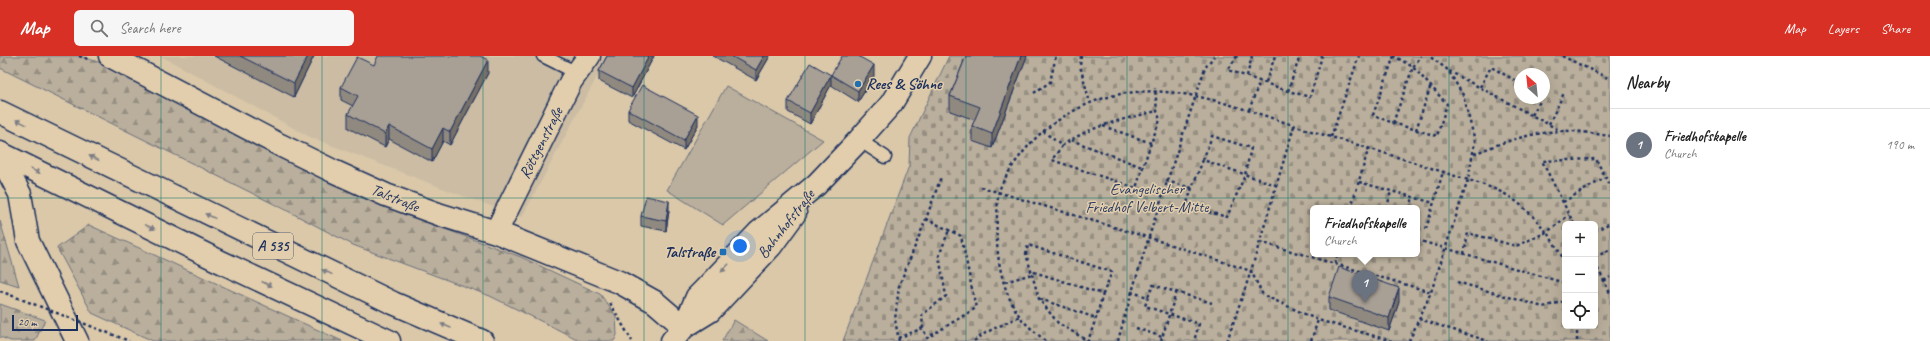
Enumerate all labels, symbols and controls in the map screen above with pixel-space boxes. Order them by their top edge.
search box [74,10,354,46]
text: Map [20,16,50,40]
icon: search [88,17,110,39]
text: Search here [120,19,181,38]
text: Map [1784,20,1806,37]
text: Layers [1828,20,1859,37]
text: Share [1881,20,1910,37]
north arrow [1514,68,1550,104]
text: Nearby [1626,72,1669,93]
place label: Rees & Söhne [866,74,943,94]
marker: Rees & Söhne [853,79,863,89]
street label: Röttgenstraße [515,102,568,182]
one-way arrow [15,119,26,125]
text: Friedhofskapelle [1664,127,1746,146]
text: 1 [1636,137,1642,153]
text: 190 m [1886,137,1914,153]
text: Church [1664,146,1697,162]
one-way arrow [88,155,99,161]
one-way arrow [29,167,41,174]
street label: Talstraße [368,179,424,217]
park label: Evangelischer Friedhof Velbert-Mitte [1085,179,1210,217]
street label: Bahnhofstraße [753,184,820,263]
popup [1310,205,1420,257]
one-way arrow [204,212,216,219]
text: Friedhofskapelle [1324,214,1406,233]
map controls [1562,221,1598,329]
button: + [1562,221,1598,257]
one-way arrow [144,224,155,230]
road number: A 535 [253,233,293,259]
text: Church [1324,233,1357,249]
your location [730,236,750,256]
place label: Talstraße [664,242,717,262]
marker: Talstraße [718,247,728,257]
button: − [1562,257,1598,293]
one-way arrow [720,263,730,273]
one-way arrow [322,269,333,275]
pin: 1 [1352,270,1378,303]
one-way arrow [261,281,272,287]
button: locate [1562,293,1598,329]
scale bar [12,313,78,332]
text: 20 m [18,315,37,329]
one-way arrow [439,322,451,328]

